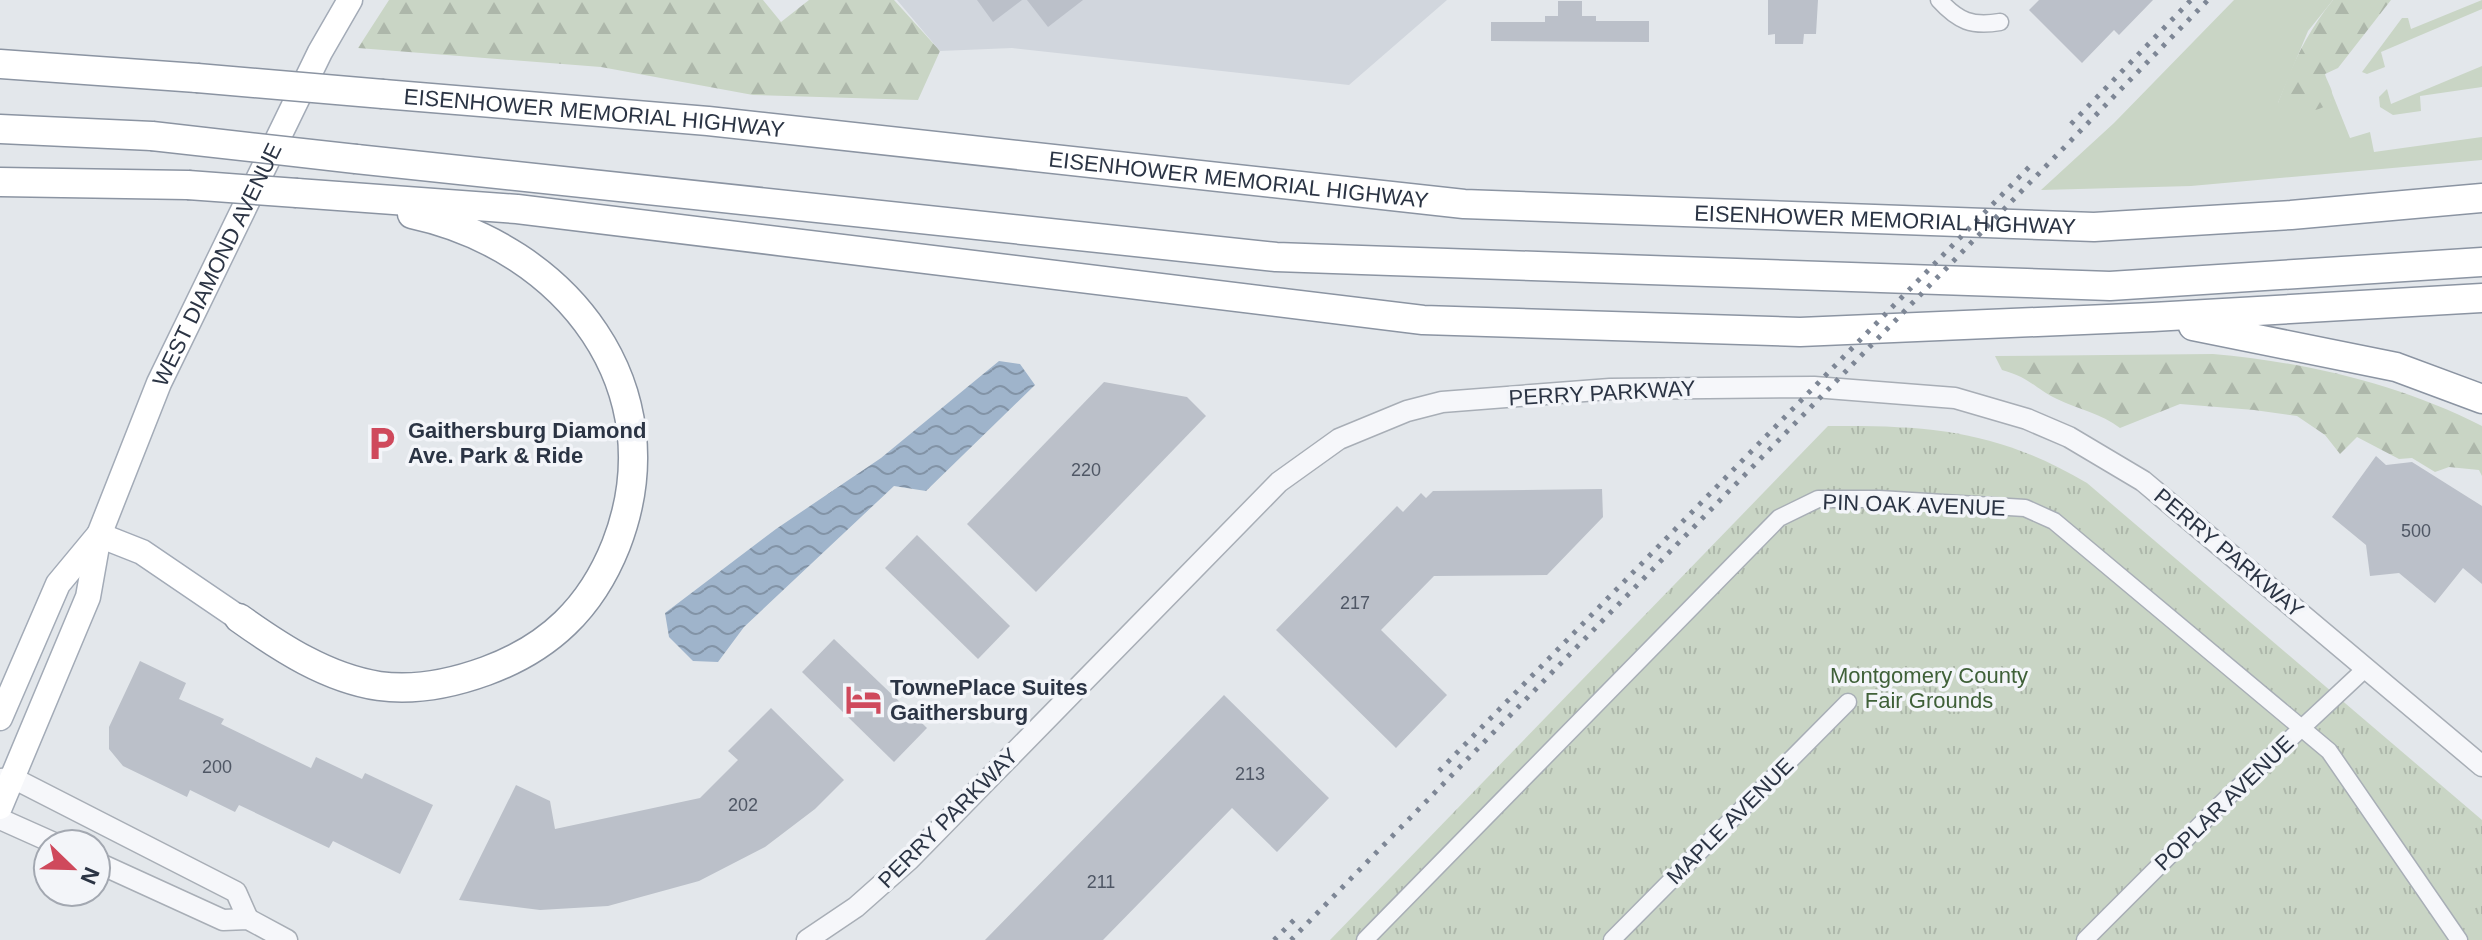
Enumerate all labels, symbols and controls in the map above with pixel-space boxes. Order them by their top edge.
street label: EISENHOWER MEMORIAL HIGHWAY [403,83,786,142]
street label: WEST DIAMOND AVENUE [147,139,286,390]
street label: EISENHOWER MEMORIAL HIGHWAY [1047,146,1430,213]
street label: EISENHOWER MEMORIAL HIGHWAY [1694,200,2077,239]
street label: PERRY PARKWAY [1508,376,1696,410]
place label: Gaithersburg Diamond Ave. Park & Ride [408,418,646,468]
parking icon: Gaithersburg Diamond Ave. Park & Ride [363,424,401,462]
house number: 220 [1071,460,1101,480]
street label: PERRY PARKWAY [2149,483,2309,623]
street label: PIN OAK AVENUE [1822,489,2006,521]
house number: 500 [2401,521,2431,541]
house number: 217 [1340,593,1370,613]
park label: Montgomery County Fair Grounds [1830,663,2028,713]
place label: TownePlace Suites Gaithersburg [890,675,1088,725]
hotel icon: TownePlace Suites Gaithersburg [845,681,883,719]
street label: POPLAR AVENUE [2149,730,2299,876]
street label: PERRY PARKWAY [873,743,1023,893]
street label: MAPLE AVENUE [1662,753,1798,889]
house number: 200 [202,757,232,777]
house number: 213 [1235,764,1265,784]
house number: 202 [728,795,758,815]
north arrow [32,828,112,908]
text: N [75,863,105,888]
house number: 211 [1087,872,1115,892]

